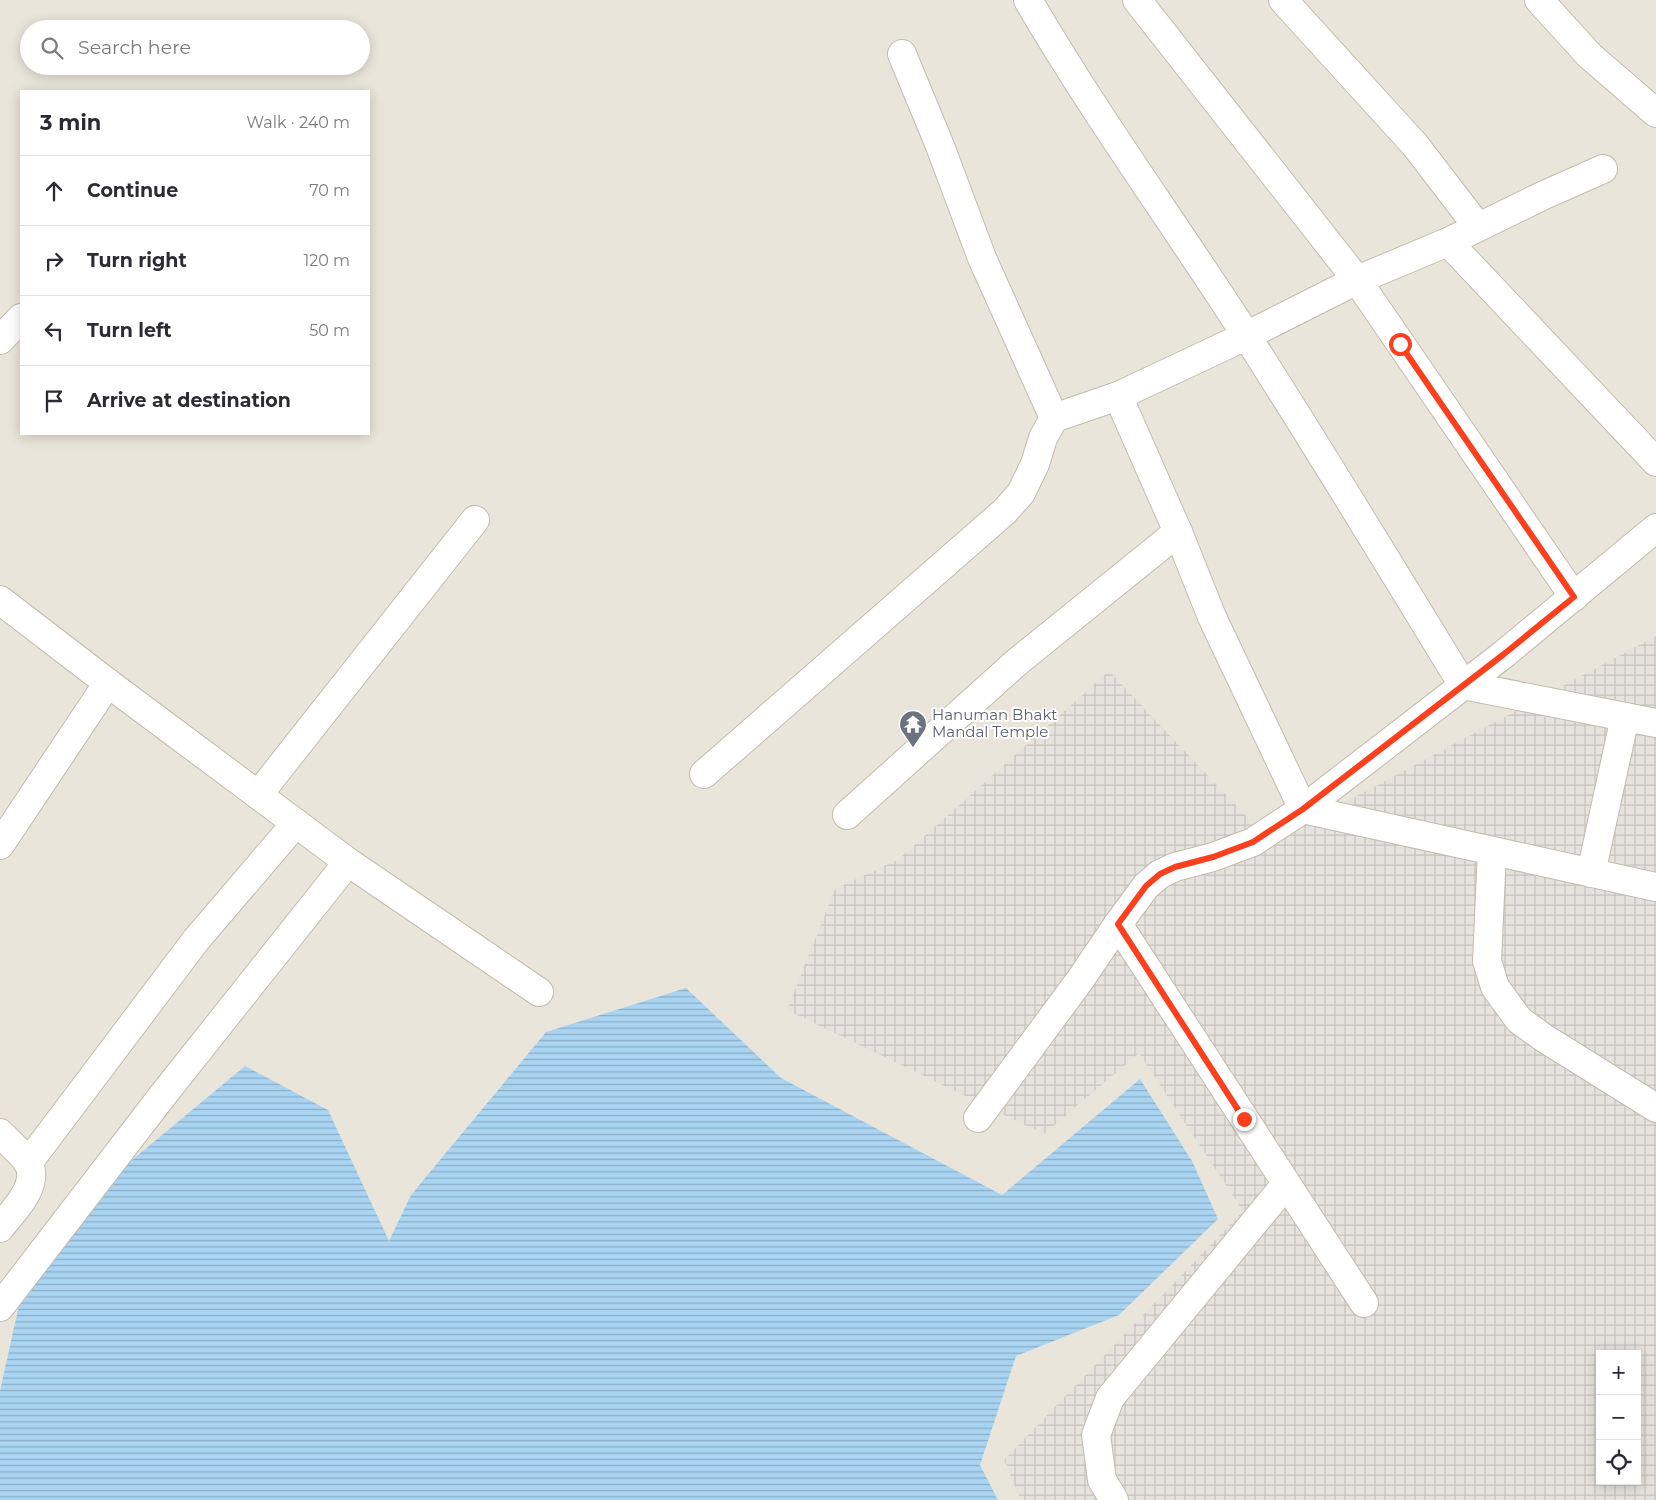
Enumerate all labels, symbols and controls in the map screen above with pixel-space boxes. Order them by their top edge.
search box [20,20,370,75]
icon: search [38,34,66,62]
text: Search here [78,36,191,59]
text: 3 min [40,110,101,135]
text: Walk · 240 m [246,113,350,132]
icon: ahead [40,177,68,205]
text: Continue [87,179,178,202]
text: 70 m [309,181,350,200]
icon: right [40,247,68,275]
text: Turn right [87,249,187,272]
text: 120 m [303,251,350,270]
icon: left [40,317,68,345]
text: Turn left [87,319,172,342]
text: 50 m [309,321,350,340]
route start [1389,333,1412,356]
icon: arrive [40,387,68,415]
text: Arrive at destination [87,389,291,412]
place label: Hanuman Bhakt Mandal Temple [932,705,1057,741]
temple icon: Hanuman Bhakt Mandal Temple [898,709,928,748]
route end [1233,1108,1256,1131]
map controls [1596,1350,1641,1485]
button: + [1596,1350,1641,1395]
button: − [1596,1395,1641,1440]
button: locate [1596,1440,1641,1485]

